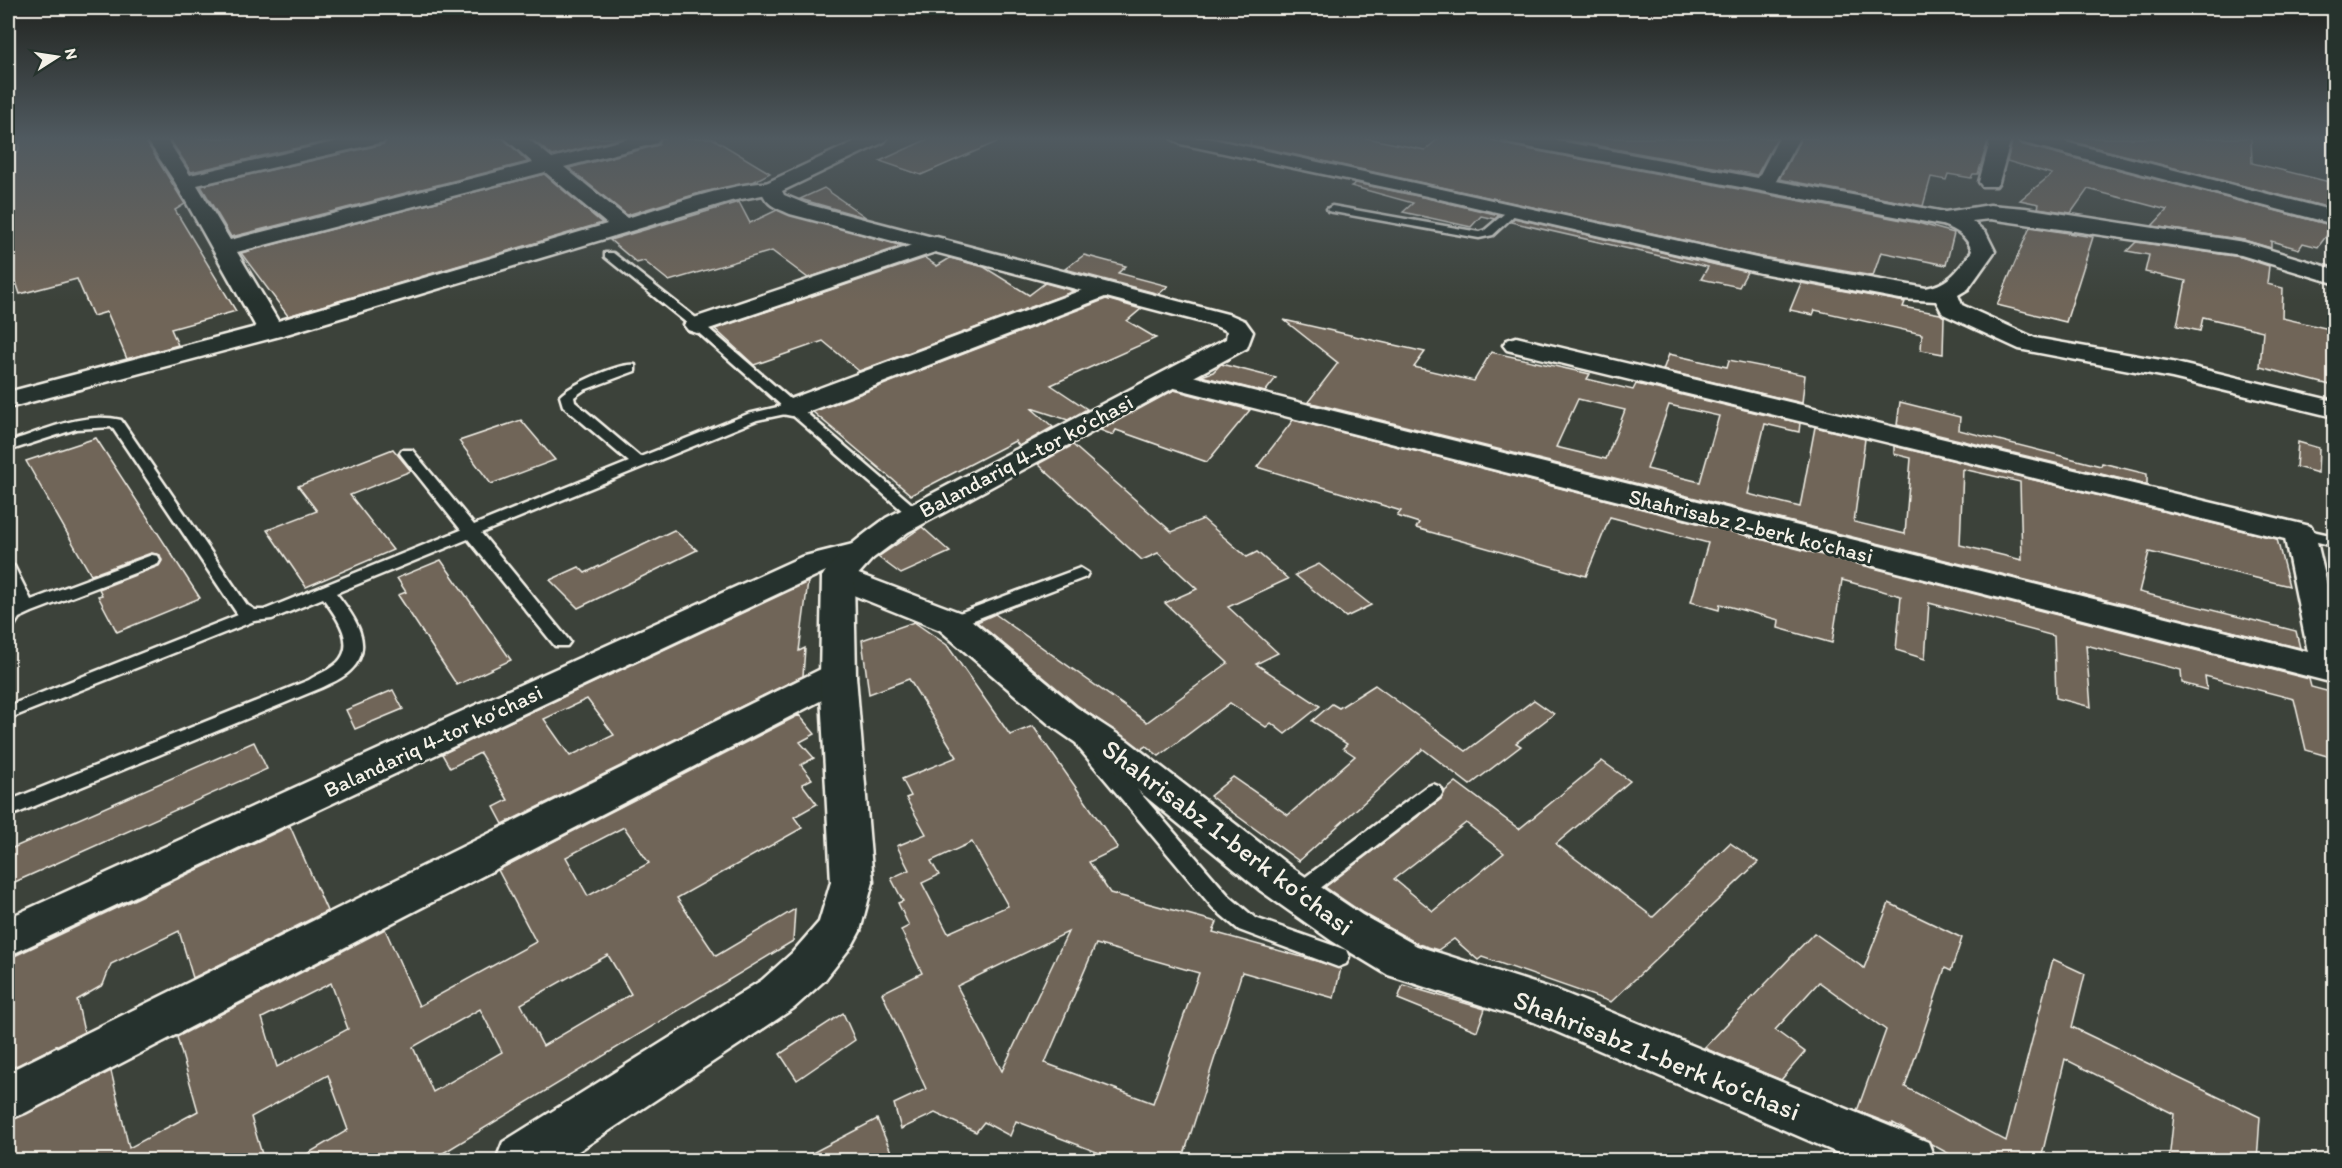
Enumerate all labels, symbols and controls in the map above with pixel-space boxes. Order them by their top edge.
north arrow [27,27,87,87]
text: N [61,47,82,61]
street label: Balandariq 4-tor koʻchasi [915,388,1137,524]
street label: Shahrisabz 2-berk koʻchasi [1626,483,1876,569]
street label: Balandariq 4-tor koʻchasi [319,678,547,804]
street label: Shahrisabz 1-berk koʻchasi [1096,732,1360,942]
street label: Shahrisabz 1-berk koʻchasi [1509,982,1805,1128]

